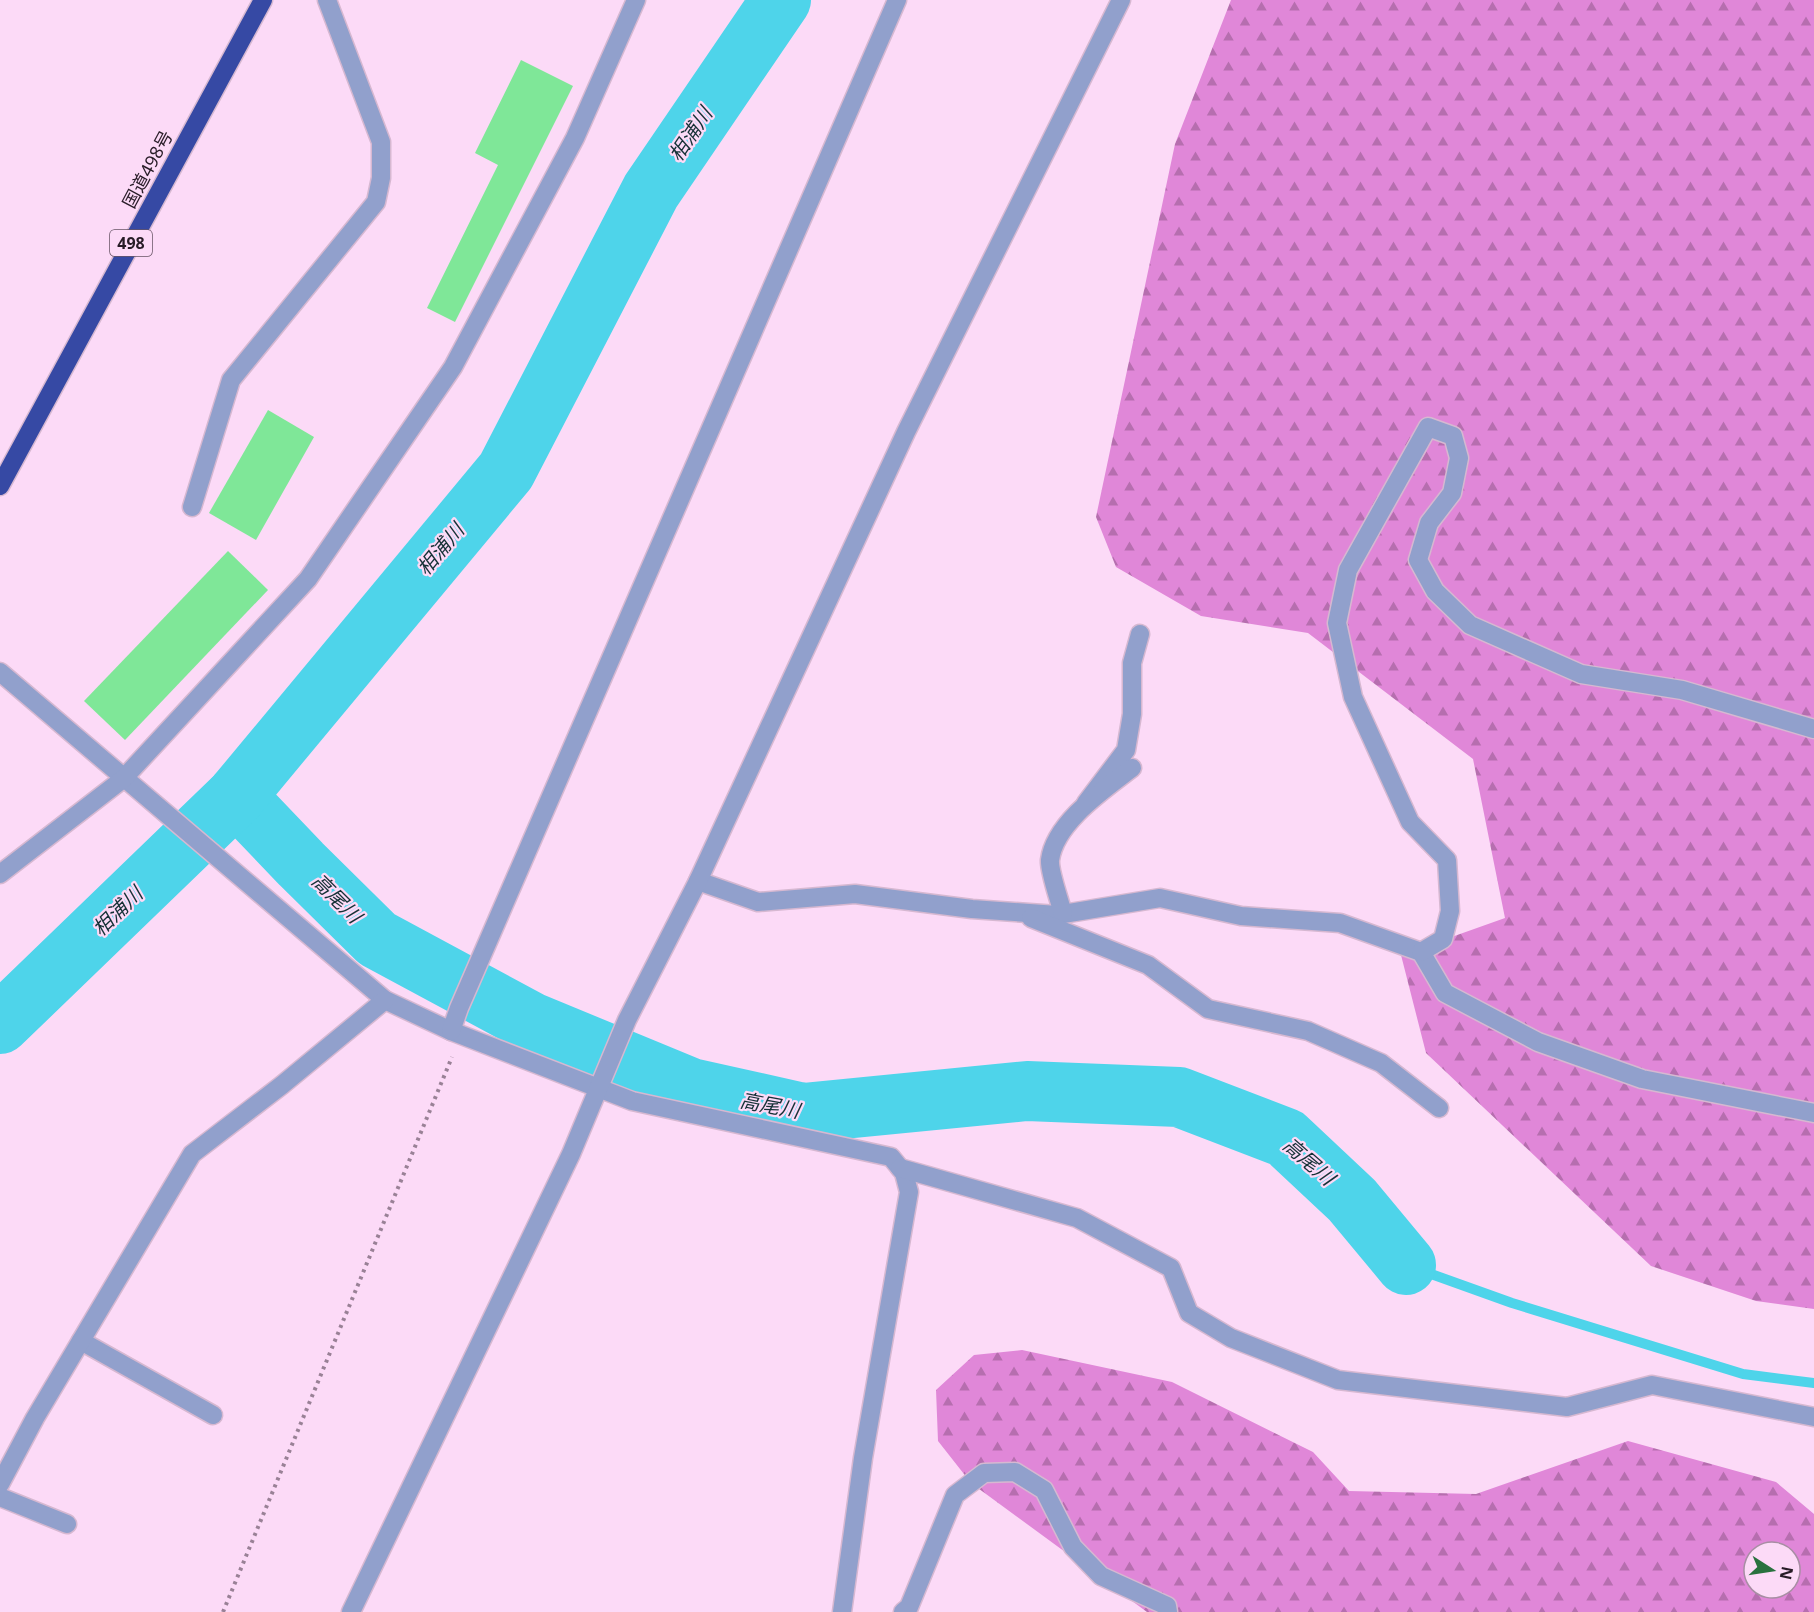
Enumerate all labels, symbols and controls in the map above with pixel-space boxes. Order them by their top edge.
water label: 相浦川 [662,100,719,166]
street label: 国道498号 [116,126,178,212]
road number: 498 [110,230,152,256]
water label: 相浦川 [410,516,471,581]
water label: 高尾川 [306,867,369,930]
water label: 相浦川 [86,879,149,942]
water label: 高尾川 [738,1086,804,1124]
water label: 高尾川 [1278,1131,1342,1192]
north arrow [1742,1540,1802,1600]
text: N [1775,1564,1799,1582]

